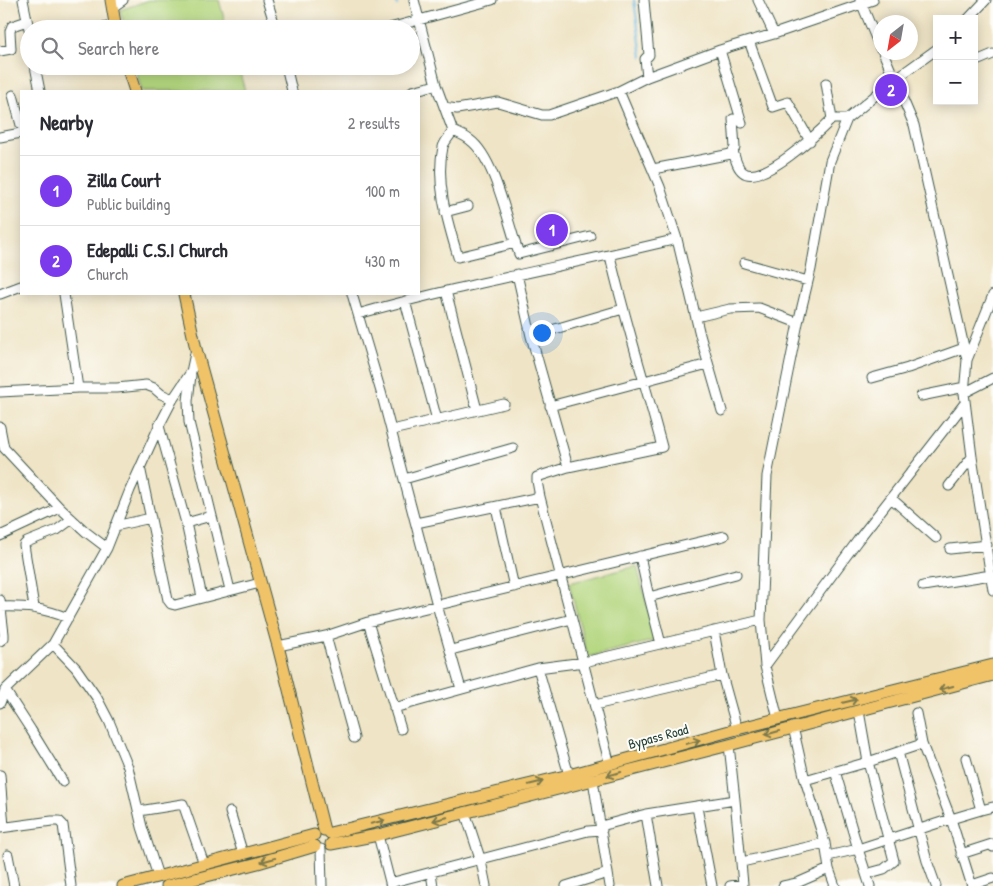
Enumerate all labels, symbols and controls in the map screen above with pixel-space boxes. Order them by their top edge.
north arrow [873,15,918,60]
map controls [933,15,978,105]
button: + [933,15,978,60]
search box [20,20,420,75]
icon: search [38,34,66,62]
text: Search here [78,35,159,61]
button: − [933,60,978,105]
pin: 2 [875,71,907,109]
text: Nearby [40,108,93,137]
text: 2 results [348,112,400,134]
text: Zilla Court [87,167,160,193]
text: 1 [53,180,59,202]
text: 100 m [365,180,400,202]
text: Public building [87,193,170,215]
pin: 1 [536,211,568,249]
text: Edepalli C.S.I Church [87,237,228,263]
text: 2 [52,250,60,272]
text: 430 m [365,250,400,272]
text: Church [87,263,128,285]
your location [529,320,555,346]
one-way arrow [938,684,954,693]
one-way arrow [841,696,857,705]
street label: Bypass Road [626,719,691,754]
one-way arrow [764,729,780,739]
one-way arrow [684,736,700,746]
one-way arrow [607,769,623,779]
one-way arrow [527,778,543,788]
one-way arrow [432,814,448,824]
one-way arrow [369,817,385,826]
one-way arrow [261,856,277,865]

